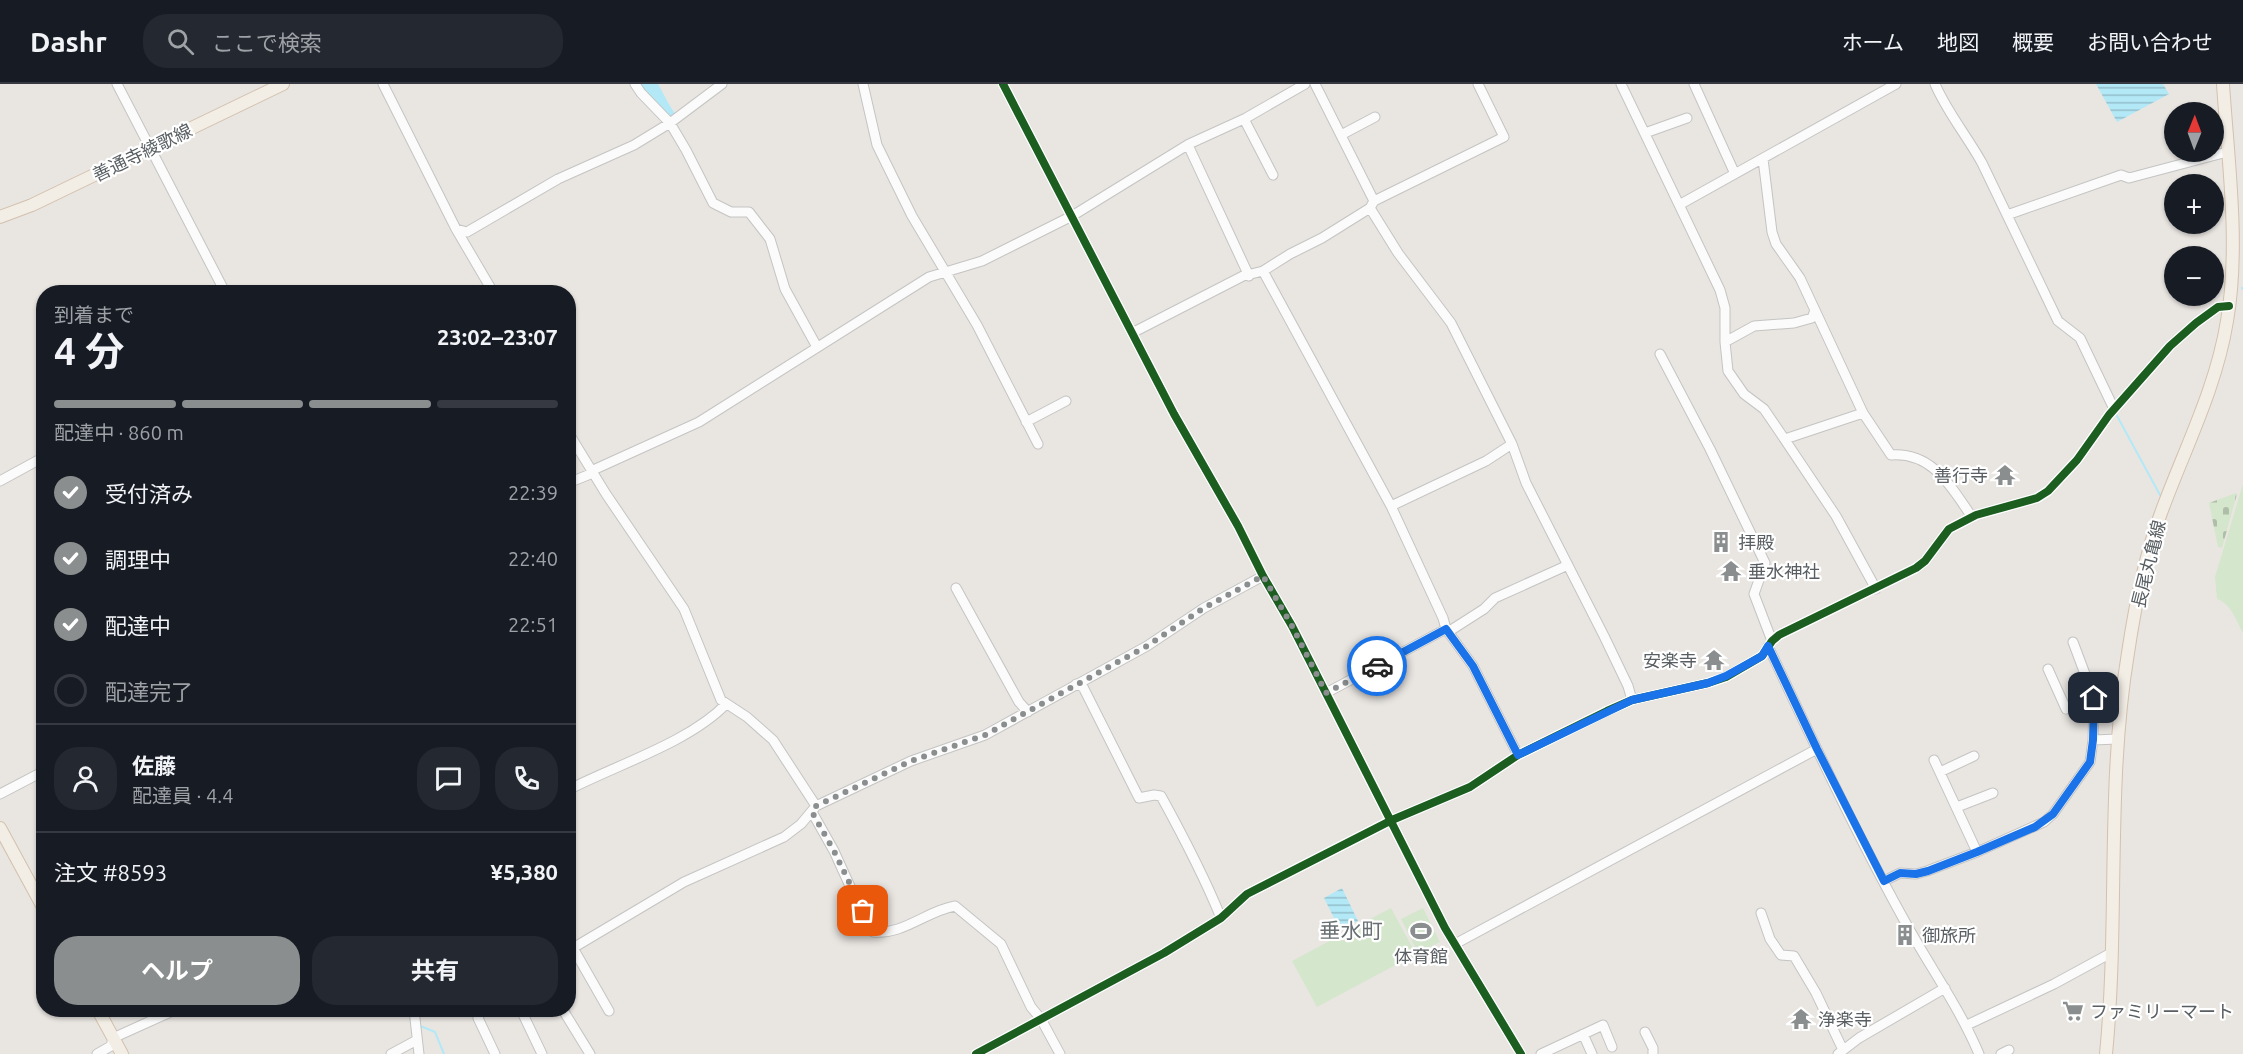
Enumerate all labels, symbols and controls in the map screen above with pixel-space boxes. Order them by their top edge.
search box [143,14,563,68]
icon: search [164,25,197,58]
text: Dashr [30,26,107,57]
text: ここで検索 [212,30,322,55]
text: ホーム [1842,30,1904,54]
text: 地図 [1937,30,1979,54]
text: 概要 [2012,30,2054,54]
text: お問い合わせ [2087,30,2213,54]
north arrow [2164,102,2224,162]
map controls [2164,102,2224,306]
street label: 善通寺綾歌線 [89,119,195,185]
button: + [2164,174,2224,234]
button: − [2164,246,2224,306]
text: 到着まで [54,303,134,326]
text: 23:02–23:07 [437,324,558,349]
text: 4 分 [54,329,124,372]
text: 配達中 · 860 m [54,421,184,444]
temple icon: 善行寺 [1993,463,2017,487]
place label: 善行寺 [1934,465,1988,485]
icon: check [54,476,87,509]
text: 受付済み [105,481,193,506]
text: 22:39 [508,481,558,504]
street label: 長尾丸亀線 [2127,518,2169,610]
building icon: 拝殿 [1709,530,1733,554]
place label: 拝殿 [1738,532,1774,552]
icon: check [54,542,87,575]
text: 調理中 [105,547,171,572]
text: 22:40 [508,547,558,570]
temple icon: 垂水神社 [1719,559,1743,583]
place label: 垂水神社 [1748,561,1820,581]
icon: check [54,608,87,641]
text: 配達中 [105,613,171,638]
text: 22:51 [508,613,558,636]
courier [1347,636,1407,696]
temple icon: 安楽寺 [1702,648,1726,672]
icon: car [1361,650,1394,683]
place label: 安楽寺 [1643,650,1697,670]
pin [2068,672,2119,723]
text: 配達完了 [105,679,193,704]
icon: home [2077,681,2110,714]
button: person [54,747,117,810]
button: chat [417,747,480,810]
button: phone [495,747,558,810]
text: 佐藤 [132,753,176,778]
text: 配達員 · 4.4 [132,784,234,807]
text: ¥5,380 [491,859,558,884]
text: 注文 #8593 [54,860,167,885]
pin [837,885,888,936]
icon: bag [846,894,879,927]
district label: 垂水町 [1320,918,1383,942]
sports icon: 体育館 [1409,919,1433,943]
building icon: 御旅所 [1893,923,1917,947]
place label: 御旅所 [1922,925,1976,945]
button: ヘルプ [54,936,300,1005]
button: 共有 [312,936,558,1005]
place label: 体育館 [1394,946,1448,966]
supermarket icon: ファミリーマート [2061,999,2085,1023]
place label: ファミリーマート [2090,1001,2234,1021]
temple icon: 浄楽寺 [1789,1007,1813,1031]
place label: 浄楽寺 [1818,1009,1872,1029]

